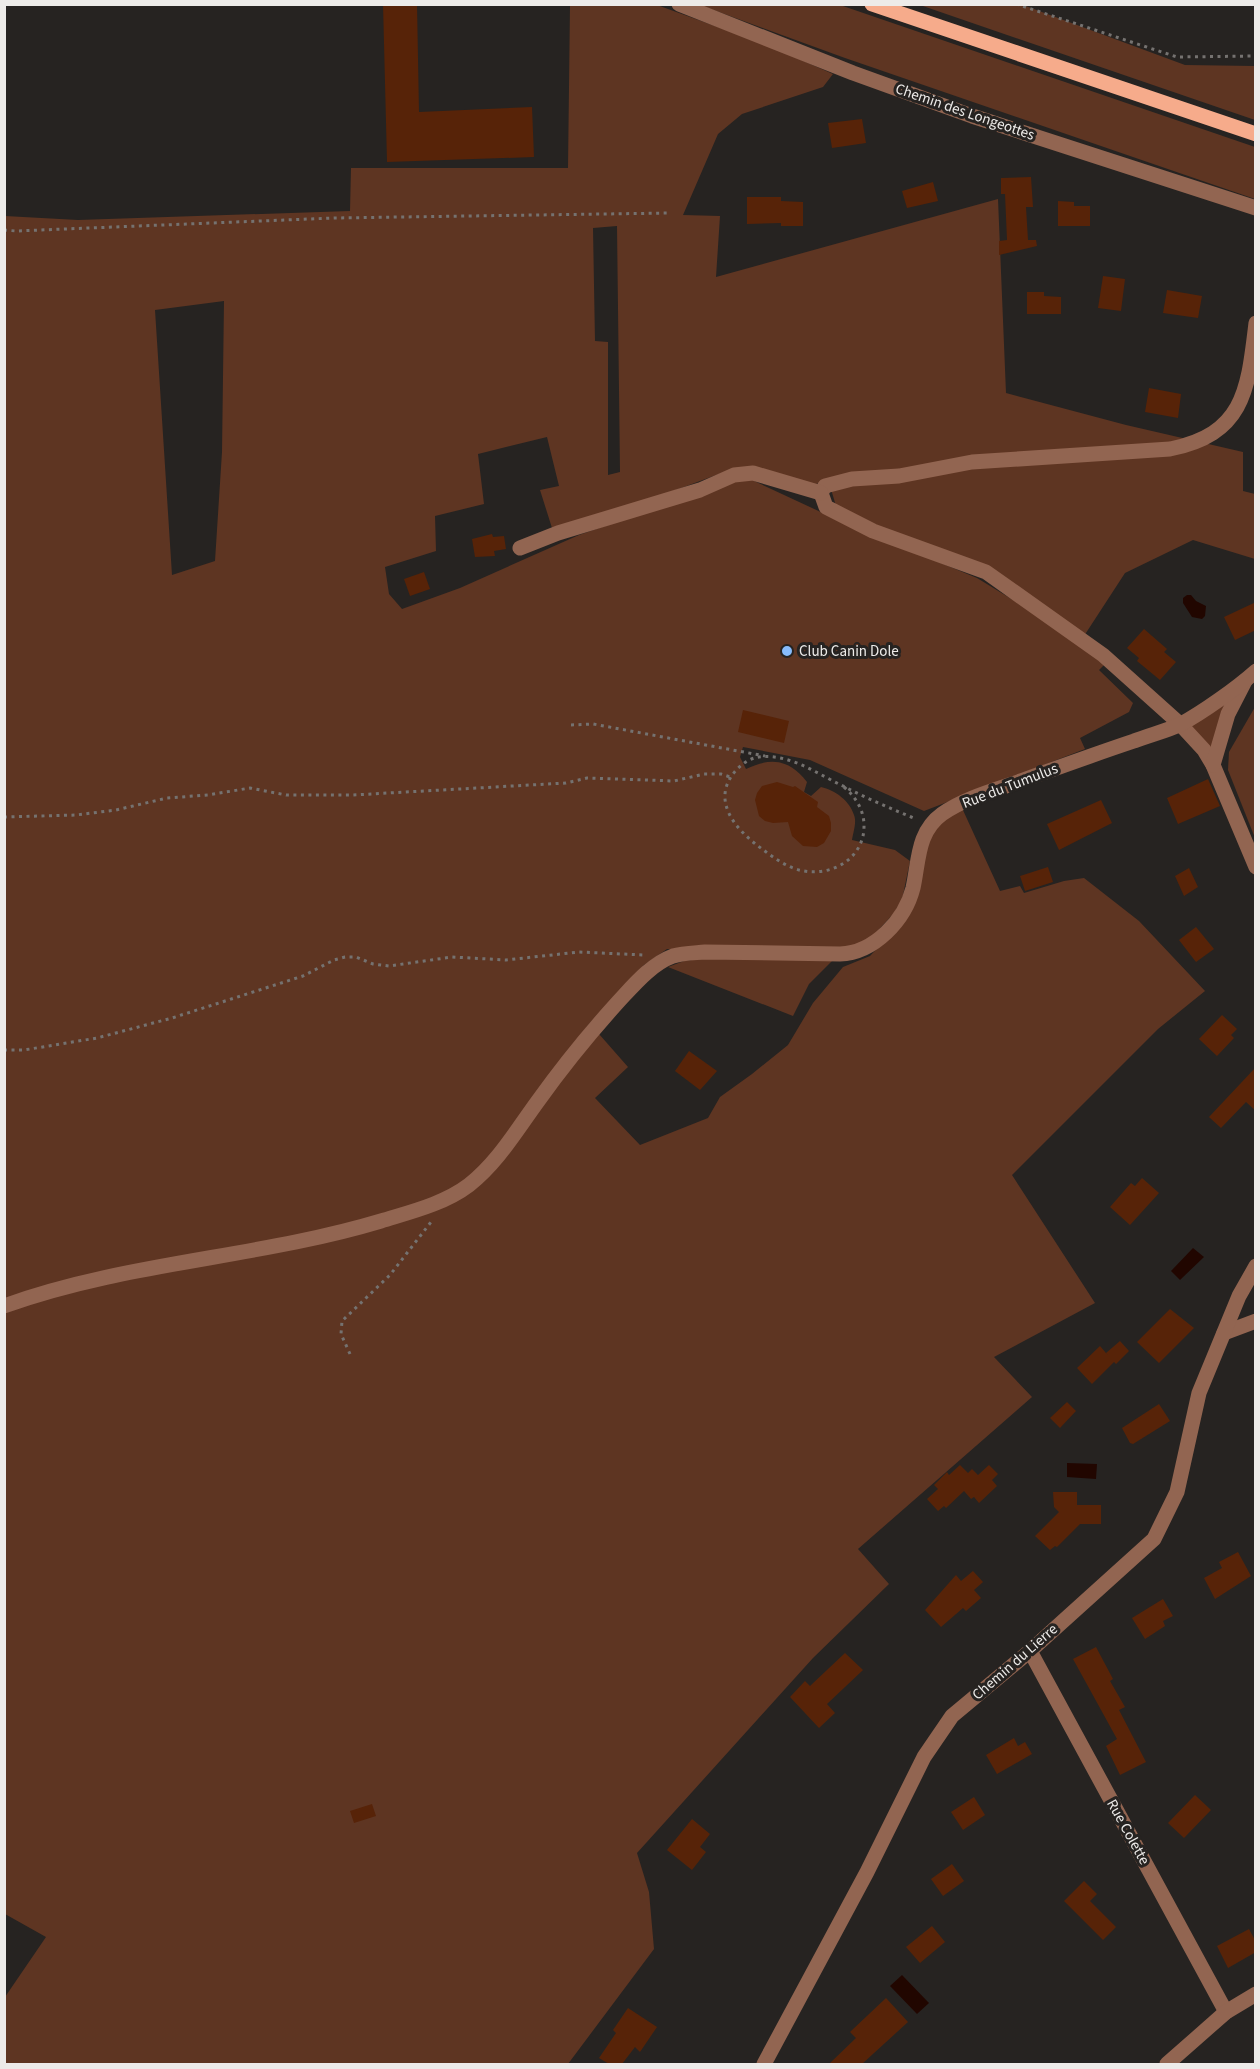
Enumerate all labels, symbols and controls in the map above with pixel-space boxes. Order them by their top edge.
street label: Chemin des Longeottes [893,78,1037,146]
place label: Club Canin Dole [799,641,899,662]
marker: Club Canin Dole [780,644,794,658]
street label: Rue du Tumulus [959,758,1061,814]
street label: Chemin du Lierre [968,1619,1062,1705]
street label: Rue Colette [1101,1795,1155,1869]

